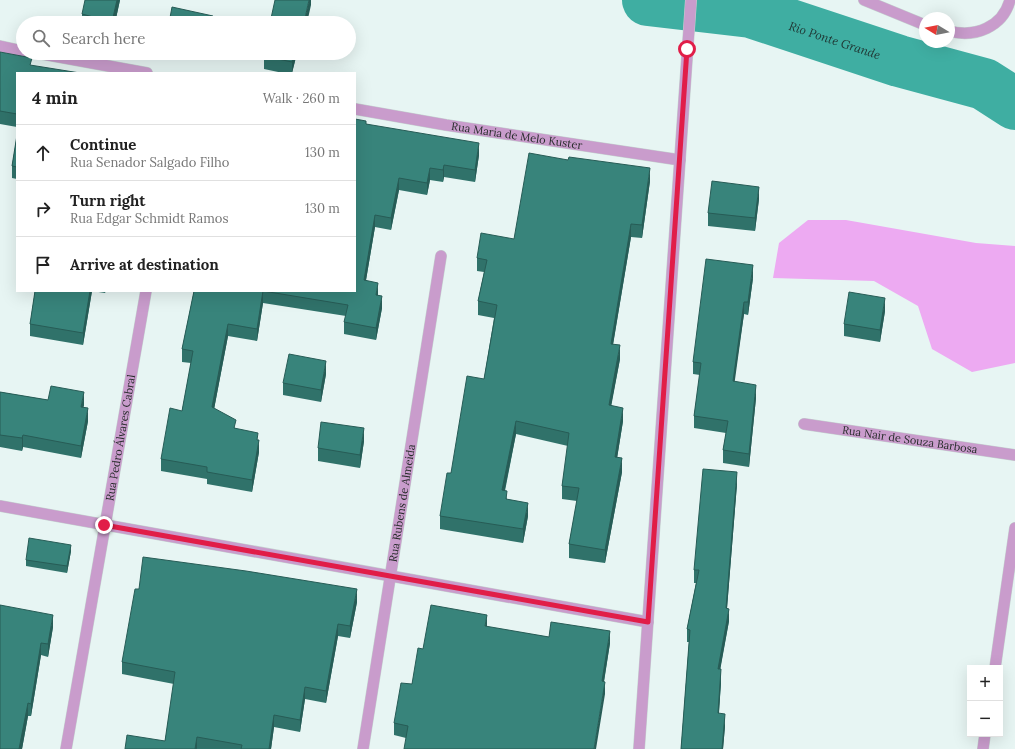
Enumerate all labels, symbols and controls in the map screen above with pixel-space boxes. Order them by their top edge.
north arrow [919,12,955,48]
search box [16,16,356,60]
water label: Rio Ponte Grande [787,18,883,62]
icon: search [30,27,52,49]
text: Search here [62,29,145,48]
route start [678,40,696,58]
text: 4 min [32,87,78,109]
text: Walk · 260 m [263,90,340,107]
street label: Rua Maria de Melo Kuster [450,119,583,152]
text: Continue [70,135,136,154]
icon: ahead [32,142,54,164]
text: 130 m [305,144,340,161]
text: Rua Senador Salgado Filho [70,154,229,171]
text: Turn right [70,191,146,210]
icon: right [32,198,54,220]
text: 130 m [305,200,340,217]
text: Rua Edgar Schmidt Ramos [70,210,228,227]
icon: arrive [32,254,54,276]
text: Arrive at destination [70,255,219,274]
street label: Rua Pedro Álvares Cabral [102,373,138,502]
street label: Rua Nair de Souza Barbosa [841,423,979,456]
street label: Rua Rubens de Almeida [386,443,418,563]
route end [95,516,113,534]
map controls [967,665,1003,737]
button: + [967,665,1003,701]
button: − [967,701,1003,737]

